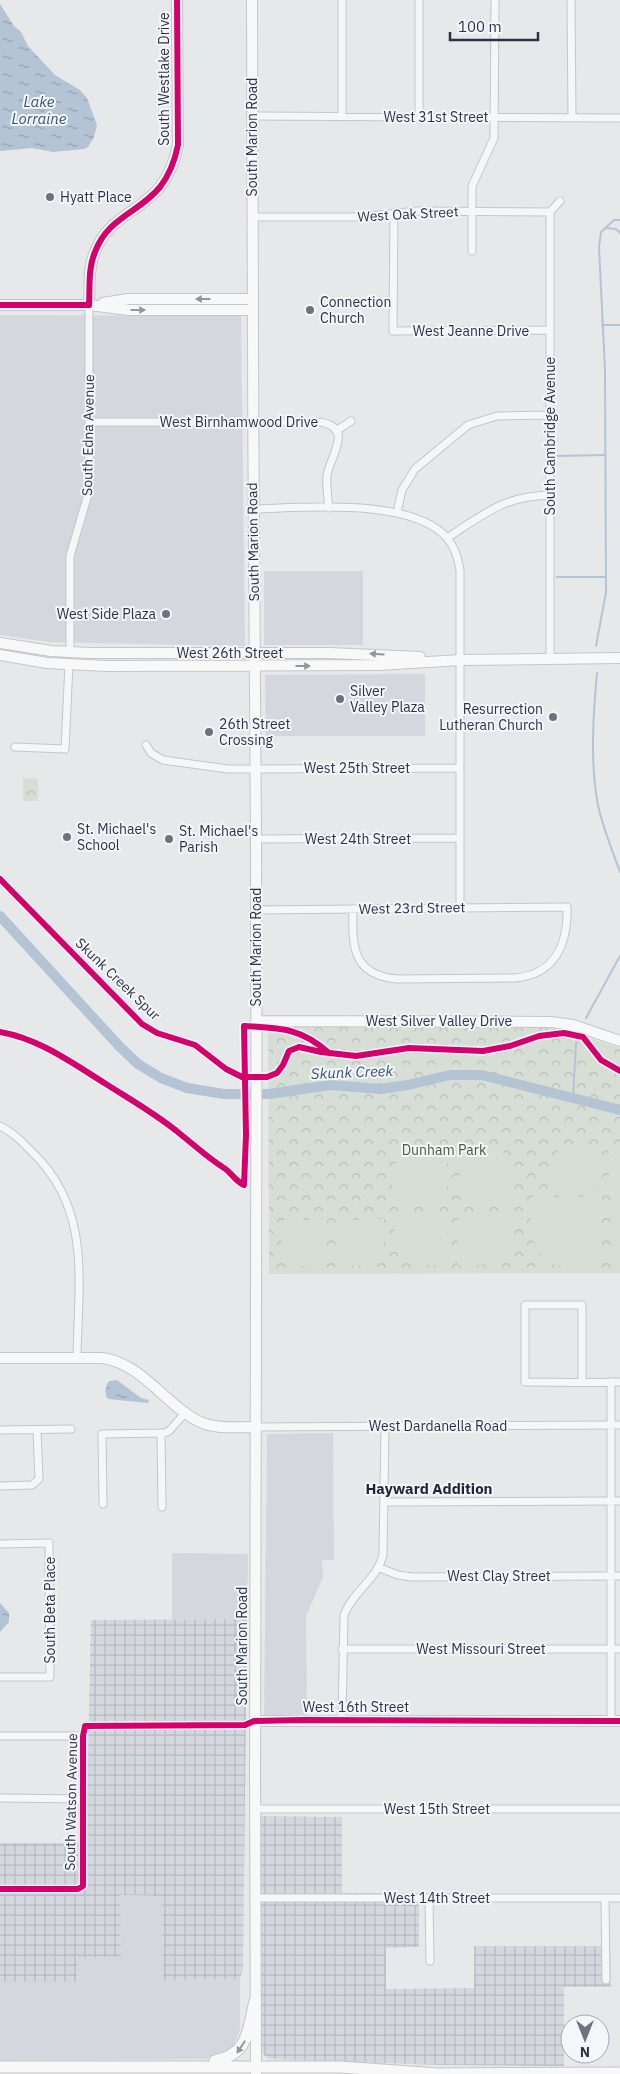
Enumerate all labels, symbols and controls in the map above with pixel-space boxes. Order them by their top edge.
scale bar [450,10,538,42]
street label: South Westlake Drive [155,12,173,146]
text: 100 m [458,17,502,36]
street label: South Marion Road [243,78,261,196]
water label: Lake Lorraine [12,92,67,128]
street label: West 31st Street [383,108,489,126]
place label: Hyatt Place [60,188,132,206]
marker: Hyatt Place [44,191,56,203]
street label: West Oak Street [357,202,459,226]
place label: Connection Church [320,293,391,327]
one-way arrow [195,295,211,303]
marker: Connection Church [304,304,316,316]
one-way arrow [130,306,146,314]
street label: West Jeanne Drive [413,322,530,340]
street label: South Cambridge Avenue [541,356,559,515]
street label: South Edna Avenue [78,374,98,496]
street label: West Birnhamwood Drive [160,413,319,431]
street label: South Marion Road [243,482,263,602]
place label: West Side Plaza [57,605,157,623]
marker: West Side Plaza [160,608,172,620]
street label: West 26th Street [177,644,283,662]
one-way arrow [369,650,385,658]
one-way arrow [295,662,311,670]
place label: Silver Valley Plaza [350,682,425,716]
marker: Silver Valley Plaza [334,693,346,705]
place label: Resurrection Lutheran Church [439,700,543,734]
marker: Resurrection Lutheran Church [547,711,559,723]
place label: 26th Street Crossing [219,715,290,749]
marker: 26th Street Crossing [203,726,215,738]
street label: West 25th Street [304,759,410,777]
place label: St. Michael's School [77,820,156,854]
place label: St. Michael's Parish [179,822,258,856]
street label: West 24th Street [305,830,411,848]
marker: St. Michael's School [61,831,73,843]
marker: St. Michael's Parish [163,833,175,845]
street label: South Marion Road [247,888,265,1006]
street label: West 23rd Street [359,898,466,918]
street label: Skunk Creek Spur [72,934,164,1024]
street label: West Silver Valley Drive [366,1012,513,1030]
water label: Skunk Creek [311,1061,394,1083]
park label: Dunham Park [402,1141,487,1159]
street label: West Dardanella Road [369,1417,507,1435]
district label: Hayward Addition [365,1479,493,1498]
street label: South Beta Place [41,1556,59,1664]
street label: West Clay Street [447,1567,551,1585]
street label: South Marion Road [233,1587,251,1705]
street label: West Missouri Street [416,1640,546,1658]
street label: West 16th Street [303,1698,409,1716]
street label: South Watson Avenue [61,1733,81,1871]
street label: West 15th Street [384,1800,490,1818]
street label: West 14th Street [384,1889,490,1907]
north arrow [560,2014,610,2064]
one-way arrow [236,2040,245,2053]
text: N [580,2043,590,2061]

